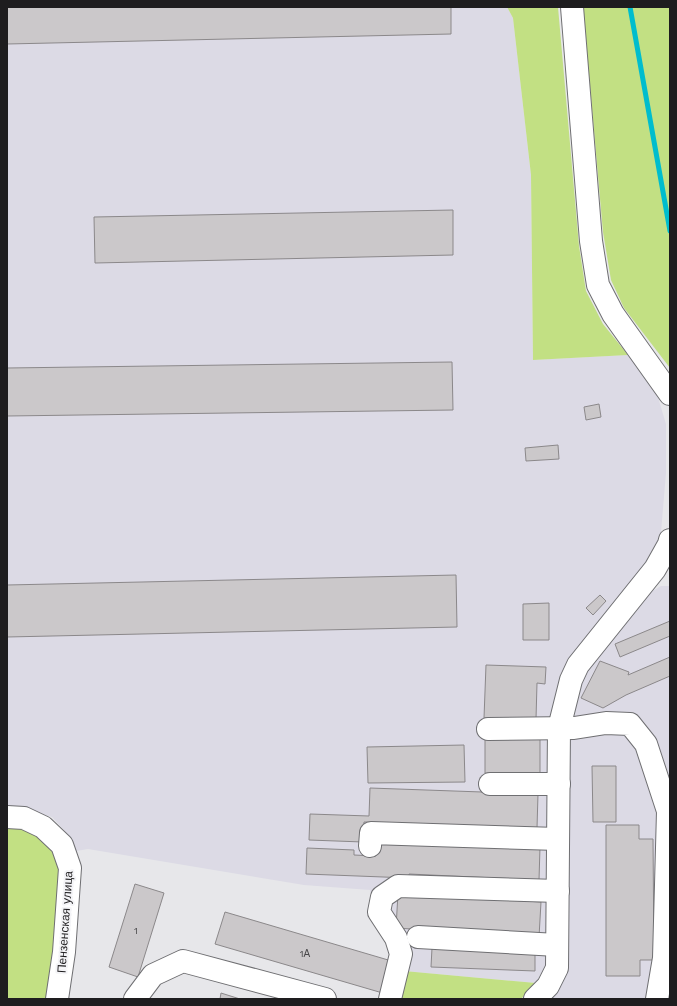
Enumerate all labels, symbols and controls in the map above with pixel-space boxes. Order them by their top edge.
street label: Пензенская улица [54,870,76,974]
house number: 1 [134,925,138,936]
house number: 1А [300,948,311,959]

